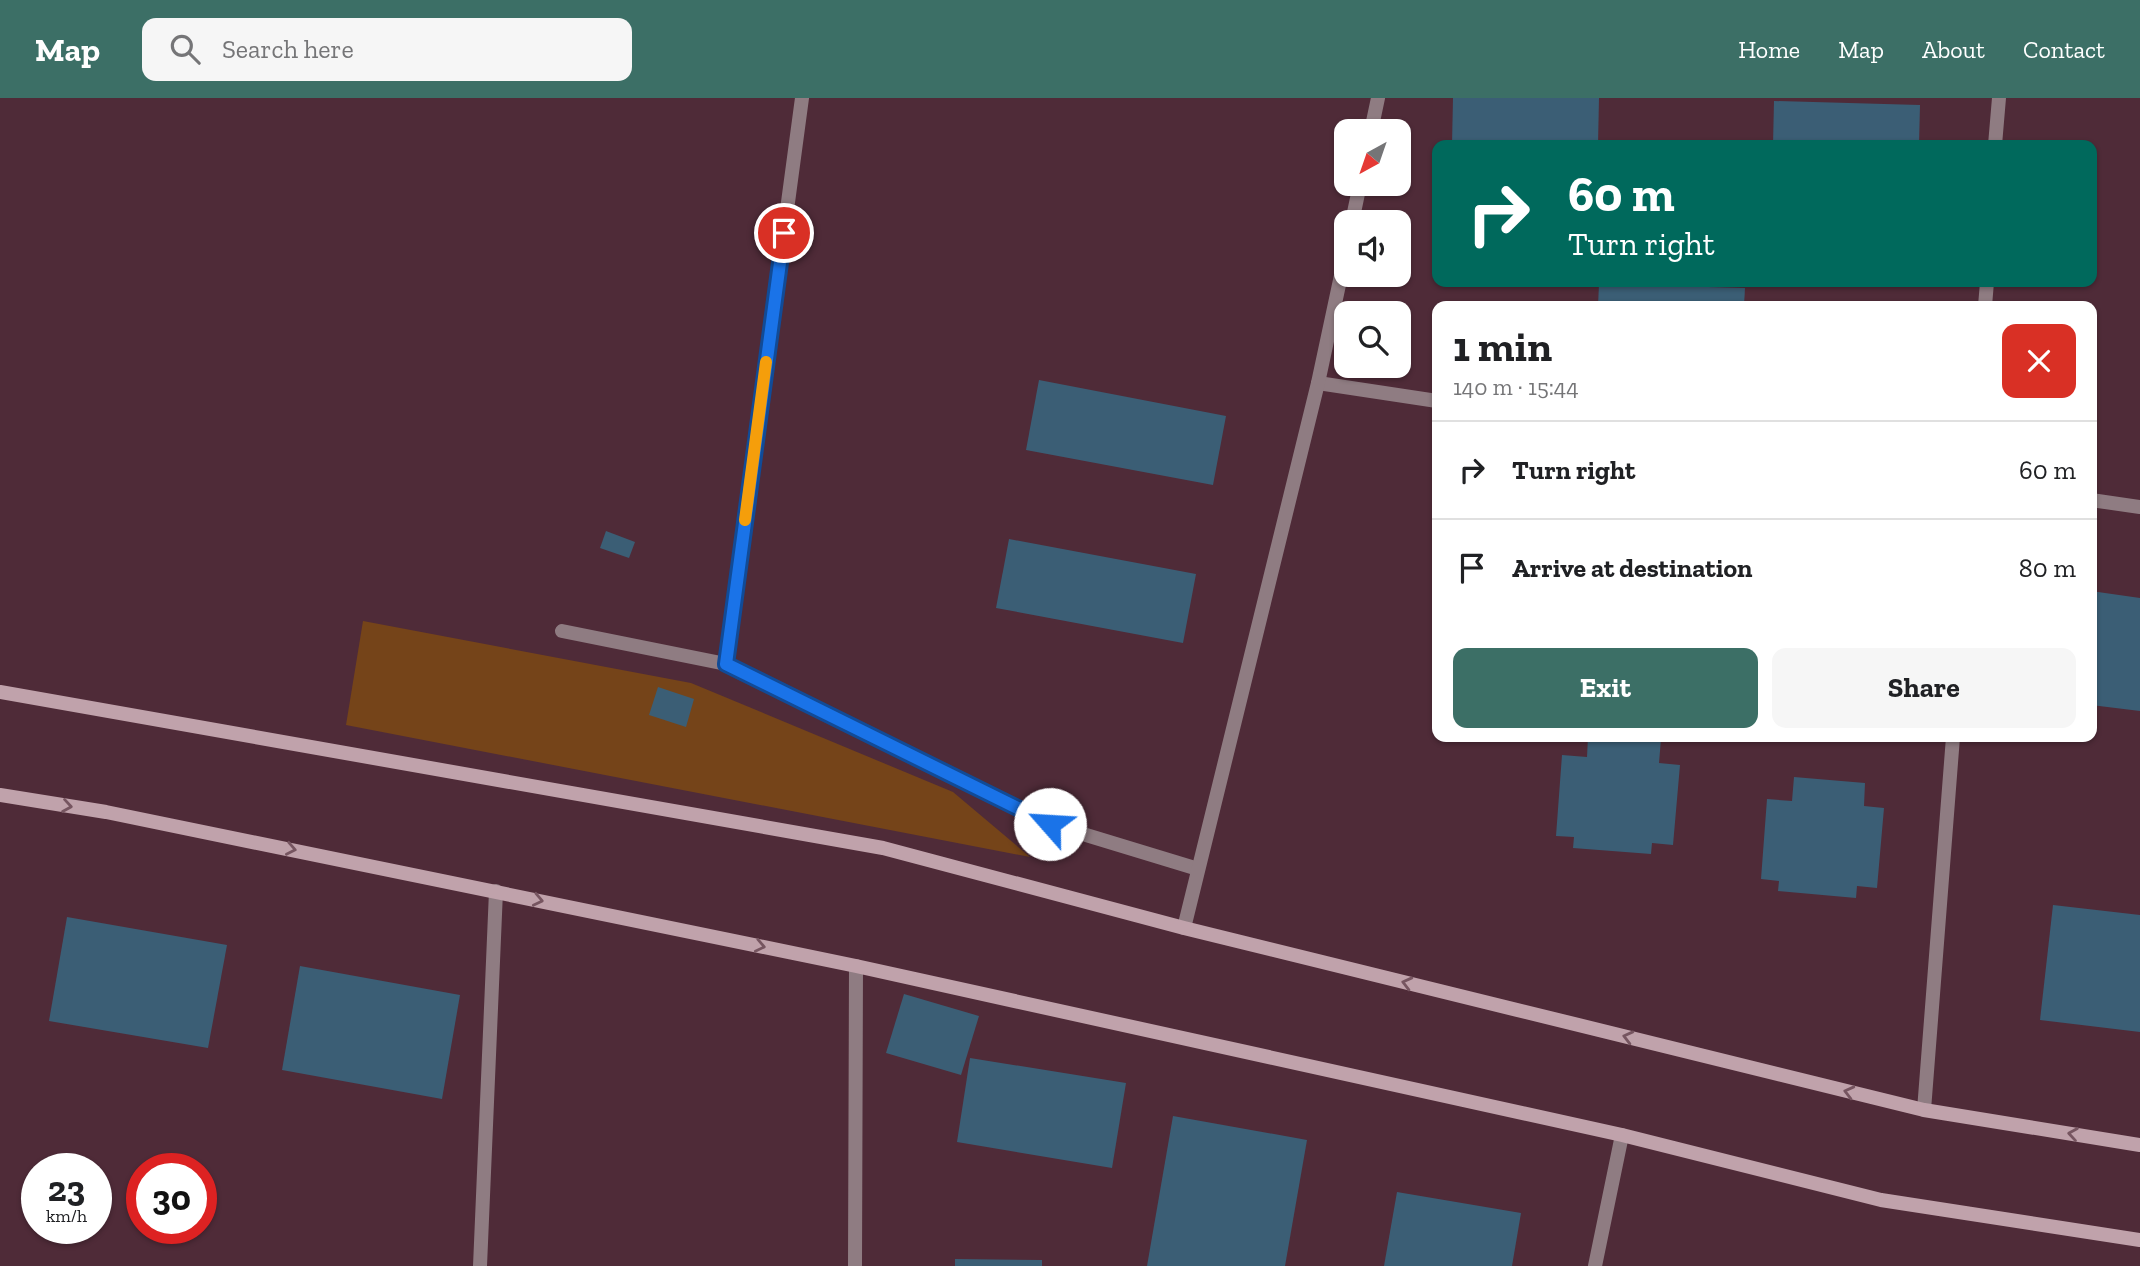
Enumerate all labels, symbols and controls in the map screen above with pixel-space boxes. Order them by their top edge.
search box [142,18,632,81]
text: Map [35,30,100,69]
icon: search [166,30,204,68]
text: Search here [222,33,354,65]
text: Home [1738,35,1800,64]
text: Map [1838,35,1884,64]
text: About [1922,35,1985,64]
text: Contact [2023,35,2105,64]
north arrow [1334,119,1410,196]
map controls [1334,119,1411,378]
text: 60 m [1568,165,1675,224]
icon: right [1453,168,1544,259]
pin [754,203,814,263]
button: sound [1334,210,1411,287]
icon: arrive [765,214,803,252]
text: Turn right [1568,225,1715,263]
button: search [1334,301,1411,378]
text: 1 min [1453,321,1552,372]
button: close [2002,324,2076,398]
text: 140 m · 15:44 [1453,373,1579,401]
icon: right [1453,451,1491,489]
text: Turn right [1512,454,1635,486]
text: 60 m [2019,454,2076,486]
icon: arrive [1453,549,1491,587]
text: Arrive at destination [1512,552,1752,584]
text: 80 m [2019,552,2076,584]
button: Exit [1453,648,1758,728]
button: Share [1772,648,2076,728]
position arrow [1013,787,1087,861]
one-way arrow [61,798,73,813]
one-way arrow [285,841,297,856]
one-way arrow [532,891,544,906]
one-way arrow [754,938,766,953]
one-way arrow [1402,977,1414,991]
one-way arrow [1622,1031,1634,1046]
one-way arrow [1843,1086,1855,1100]
one-way arrow [2067,1127,2079,1142]
speed limit sign: 30 [126,1153,217,1244]
text: 23 [48,1168,85,1210]
text: km/h [46,1205,87,1227]

